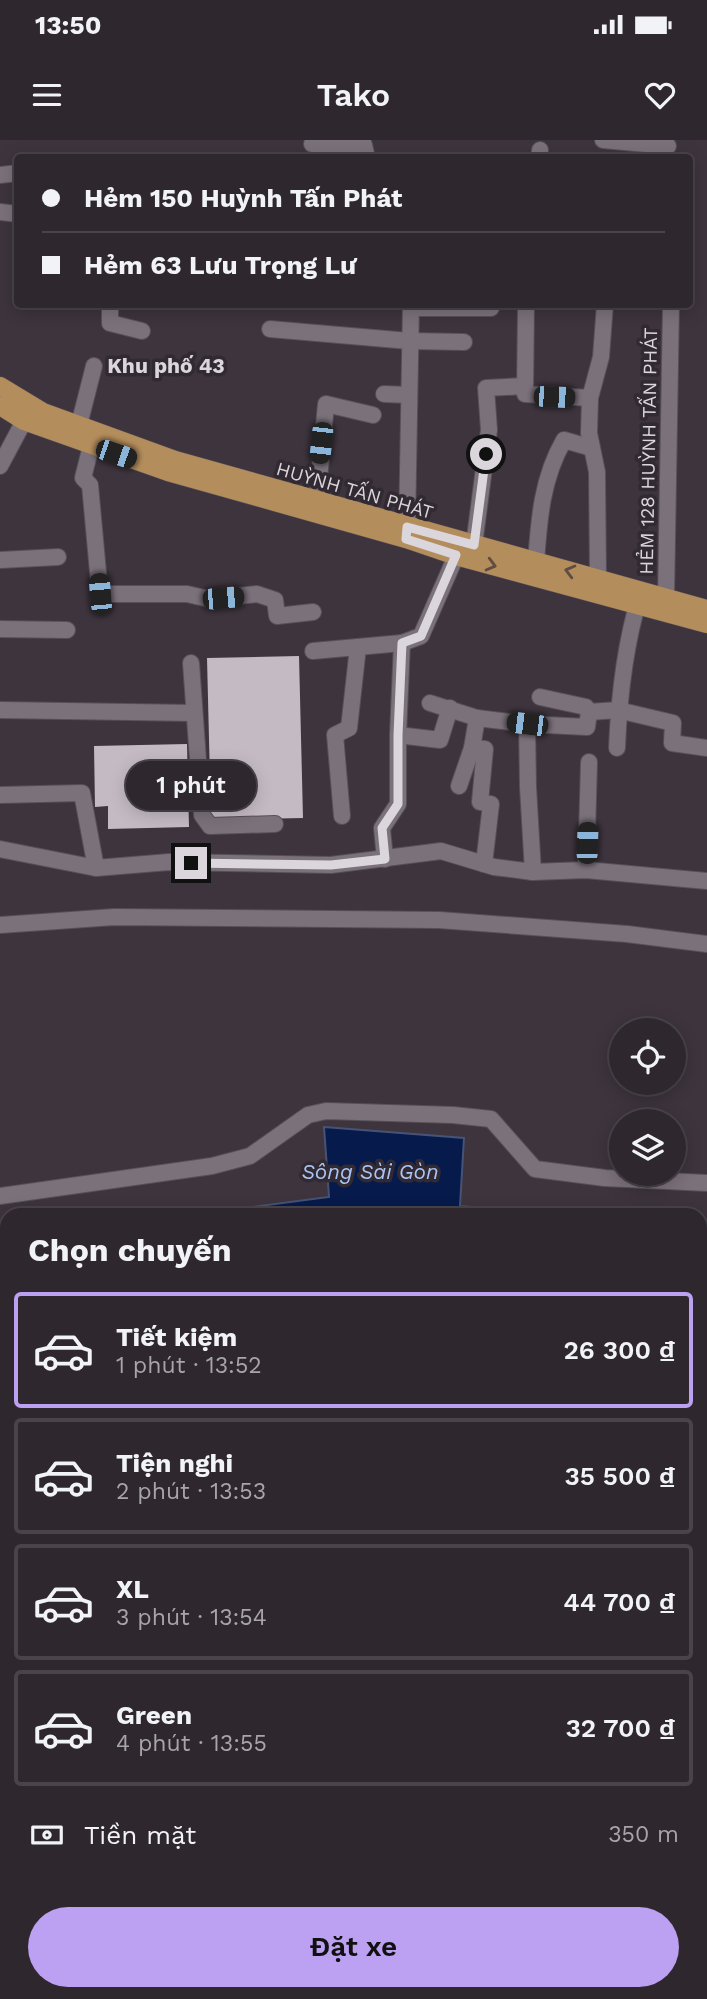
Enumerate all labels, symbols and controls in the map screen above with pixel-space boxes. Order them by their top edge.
text: 13:50 [35,10,101,40]
icon: menu [28,76,66,114]
text: Tako [317,76,390,114]
icon: heart [641,76,679,114]
text: Hẻm 150 Huỳnh Tấn Phát [84,183,402,213]
text: Hẻm 63 Lưu Trọng Lư [84,250,357,280]
street label: HẺM 128 HUỲNH TẤN PHÁT [633,327,662,575]
district label: Khu phố 43 [107,353,225,378]
car [533,386,576,408]
car [309,421,334,465]
car [93,437,140,471]
route start [470,438,502,470]
street label: HUỲNH TẤN PHÁT [274,455,437,524]
one-way arrow [485,557,497,571]
one-way arrow [565,565,577,579]
car [88,572,113,616]
car [202,586,245,610]
car [505,711,550,737]
callout: 1 phút [126,762,256,810]
text: 1 phút [156,772,226,799]
car [576,822,599,864]
route end [175,847,207,879]
map controls [609,1018,686,1186]
button: locate [609,1018,686,1095]
button: layers [609,1109,686,1186]
water label: Sông Sài Gòn [301,1159,439,1184]
text: Chọn chuyến [28,1231,232,1269]
icon: car [32,1319,95,1382]
text: Tiết kiệm [116,1322,237,1352]
text: 26 300 ₫ [563,1335,675,1365]
text: 1 phút · 13:52 [116,1352,262,1379]
icon: car [32,1445,95,1508]
text: Tiện nghi [116,1448,233,1478]
text: 35 500 ₫ [564,1461,675,1491]
text: 2 phút · 13:53 [116,1478,266,1505]
icon: car [32,1571,95,1634]
text: XL [116,1574,149,1604]
text: 44 700 ₫ [563,1587,675,1617]
text: 3 phút · 13:54 [116,1604,267,1631]
icon: car [32,1697,95,1760]
text: Green [116,1700,192,1730]
text: 32 700 ₫ [565,1713,675,1743]
text: 4 phút · 13:55 [116,1730,267,1757]
icon: cash [28,1816,66,1854]
text: Tiền mặt [84,1820,196,1850]
text: 350 m [608,1821,679,1848]
button: Đặt xe [28,1907,679,1987]

